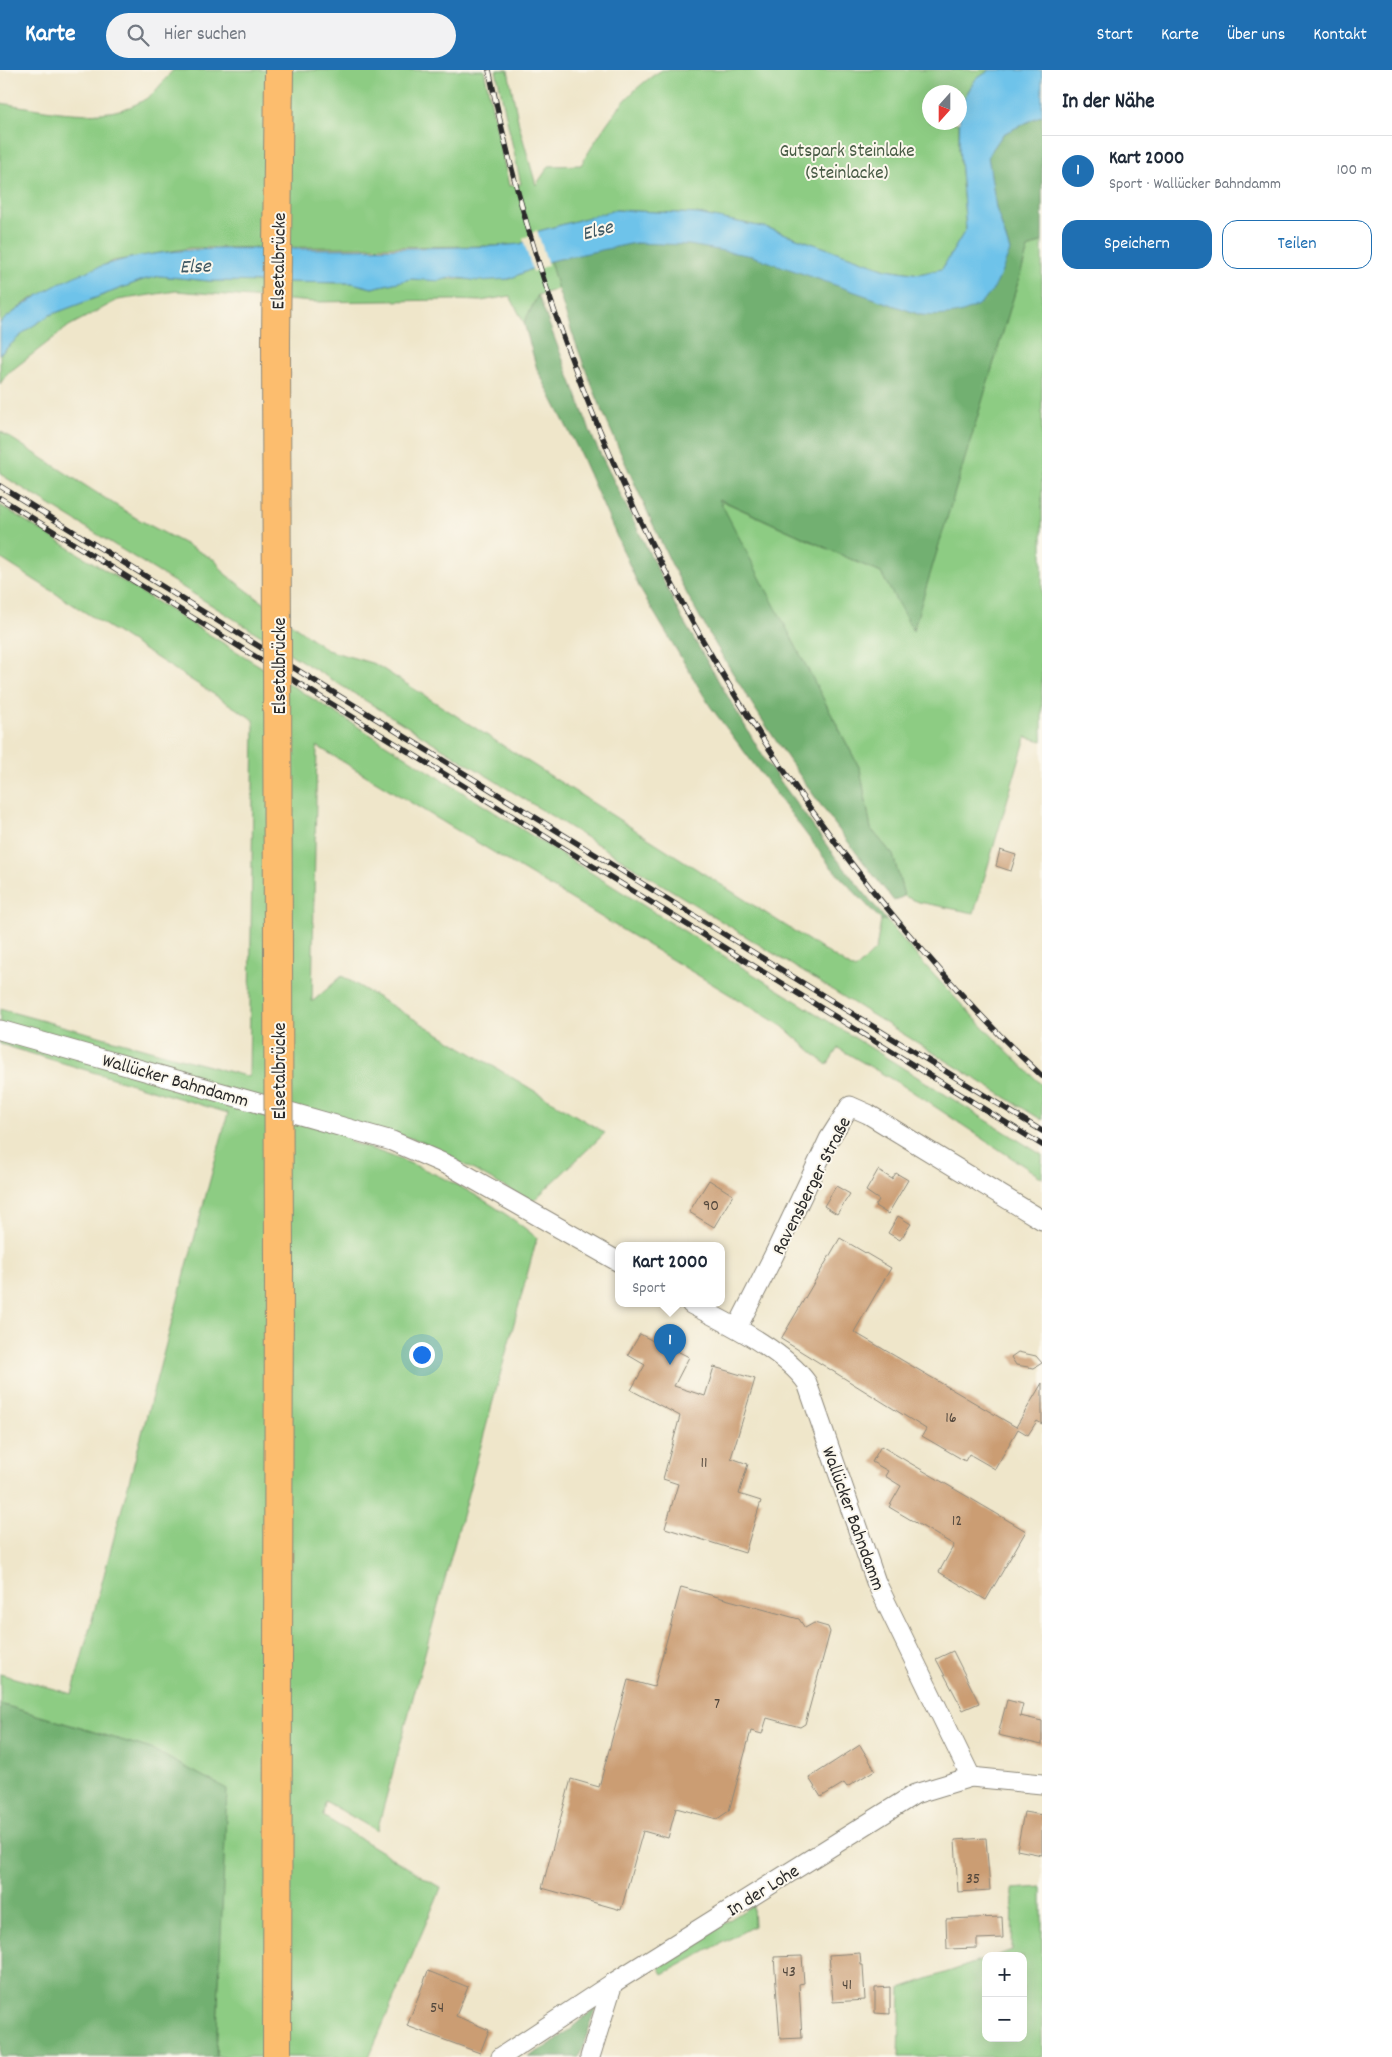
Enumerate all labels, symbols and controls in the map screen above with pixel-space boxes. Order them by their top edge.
search box [106,13,456,58]
text: Karte [25,18,76,52]
icon: search [124,21,152,49]
text: Hier suchen [164,22,246,49]
text: Start [1097,23,1133,48]
text: Karte [1161,23,1199,48]
text: Über uns [1227,23,1285,48]
text: Kontakt [1313,23,1367,48]
north arrow [922,85,967,130]
text: In der Nähe [1062,88,1154,118]
park label: Gutspark Steinlake (Steinlacke) [779,139,915,188]
text: Kart 2000 [1109,146,1184,173]
text: 1 [1076,159,1080,182]
text: 100 m [1336,159,1372,182]
text: Sport · Wallücker Bahndamm [1109,173,1281,196]
street label: Elsetalbrücke [266,212,295,310]
water label: Else [579,214,618,249]
button: Speichern [1062,220,1212,269]
button: Teilen [1222,220,1372,269]
water label: Else [179,253,212,283]
street label: Elsetalbrücke [268,617,295,715]
street label: Elsetalbrücke [268,1022,295,1120]
street label: Wallücker Bahndamm [98,1048,252,1116]
street label: Ravensberger Straße [767,1113,860,1260]
house number: 90 [703,1195,719,1218]
popup [615,1242,725,1307]
text: Kart 2000 [632,1250,708,1277]
text: Sport [632,1277,666,1300]
pin: 1 [654,1324,686,1365]
your location [409,1342,435,1368]
house number: 16 [945,1407,957,1430]
street label: Wallücker Bahndamm [813,1443,890,1595]
house number: 11 [700,1452,708,1475]
house number: 12 [952,1510,962,1533]
house number: 7 [714,1693,720,1716]
street label: In der Lohe [722,1859,805,1925]
house number: 35 [966,1868,980,1891]
map controls [982,1952,1027,2042]
button: + [982,1952,1027,1997]
house number: 43 [782,1961,796,1984]
house number: 41 [842,1974,852,1997]
house number: 54 [430,1997,444,2020]
button: − [982,1997,1027,2042]

